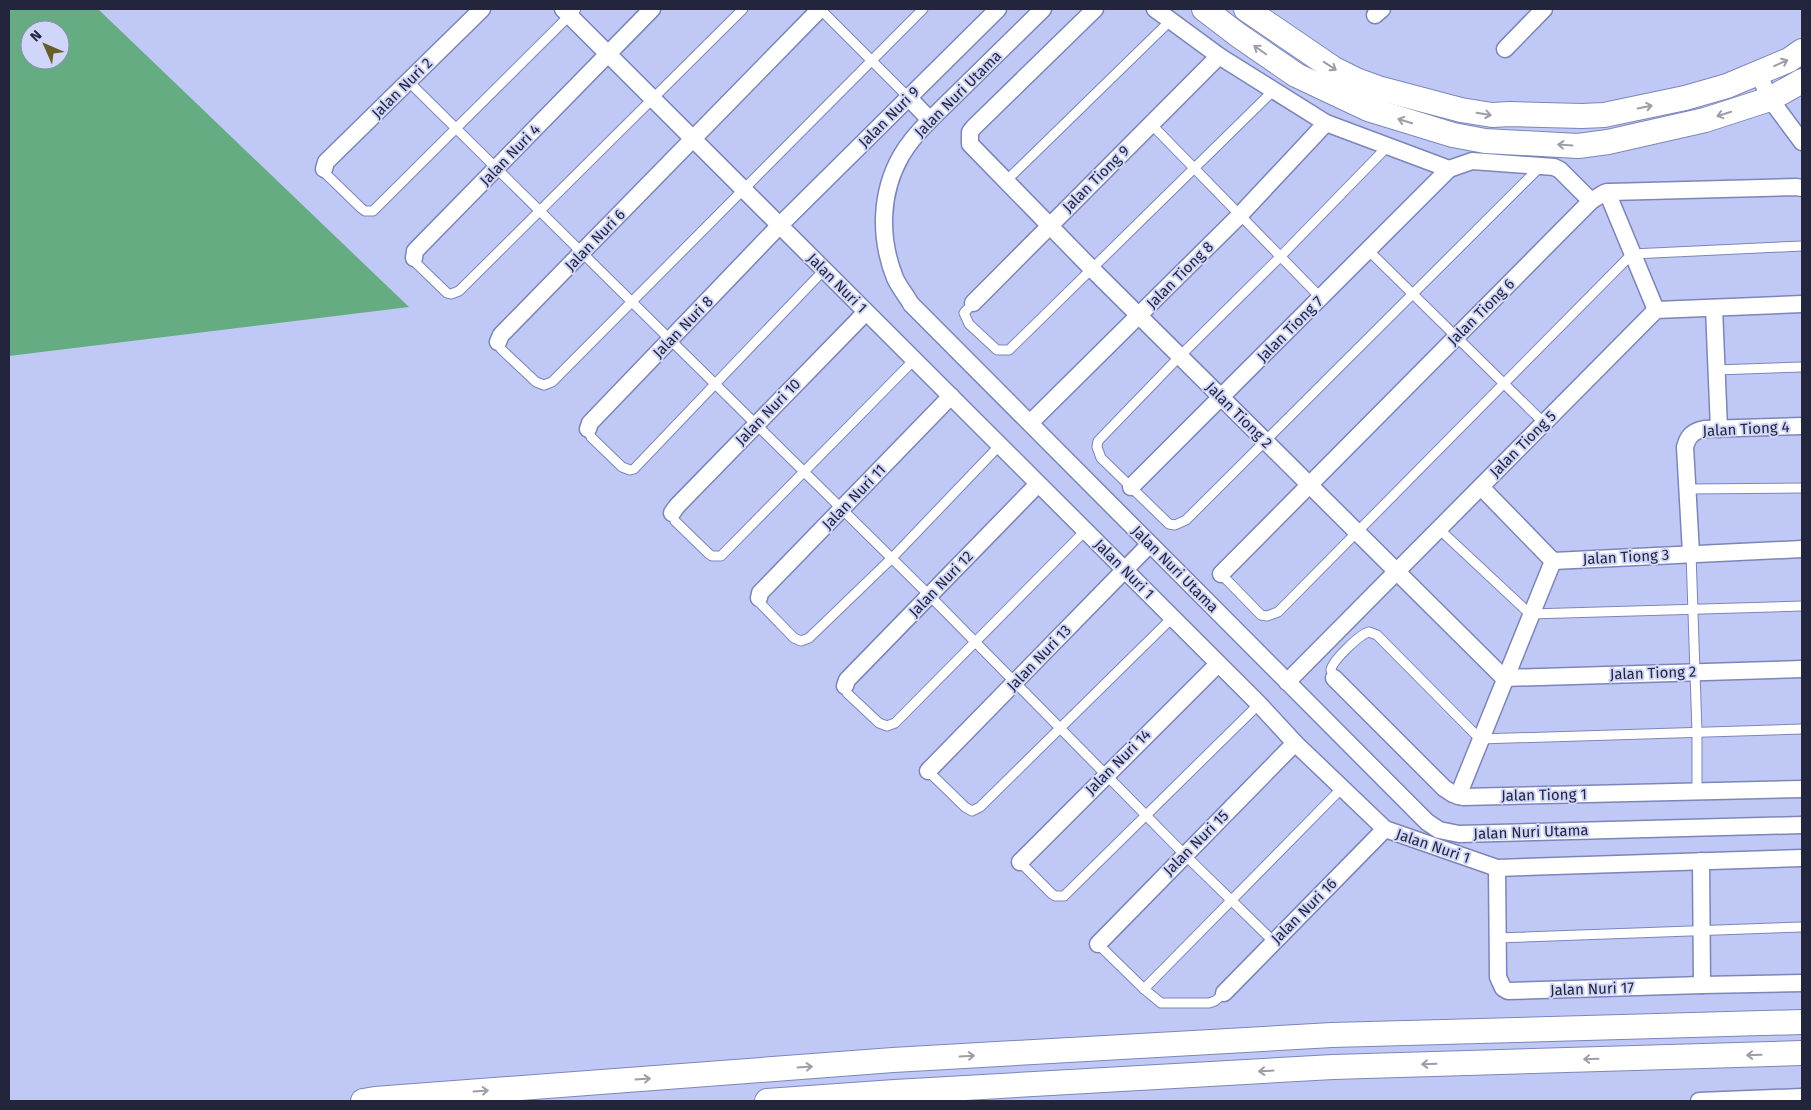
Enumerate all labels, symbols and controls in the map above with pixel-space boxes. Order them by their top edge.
north arrow [20,20,70,70]
text: N [27,27,45,45]
one-way arrow [1253,45,1267,55]
street label: Jalan Nuri Utama [911,47,1005,141]
street label: Jalan Nuri 2 [368,54,436,122]
one-way arrow [1773,58,1788,68]
one-way arrow [1322,61,1336,71]
street label: Jalan Nuri 9 [855,83,923,151]
one-way arrow [1637,101,1653,111]
one-way arrow [1476,109,1492,119]
one-way arrow [1716,109,1732,119]
one-way arrow [1398,115,1414,125]
street label: Jalan Nuri 4 [476,120,544,190]
one-way arrow [1557,140,1573,149]
street label: Jalan Tiong 9 [1059,142,1133,216]
street label: Jalan Nuri 6 [561,205,629,275]
street label: Jalan Tiong 8 [1143,238,1217,312]
street label: Jalan Nuri 1 [803,249,871,317]
street label: Jalan Tiong 6 [1444,275,1518,349]
street label: Jalan Nuri 8 [649,292,717,362]
street label: Jalan Tiong 7 [1253,292,1327,366]
street label: Jalan Nuri 10 [732,375,804,449]
street label: Jalan Tiong 2 [1202,378,1276,452]
street label: Jalan Tiong 5 [1486,407,1560,481]
street label: Jalan Tiong 4 [1702,418,1790,440]
street label: Jalan Nuri 11 [818,461,890,533]
street label: Jalan Nuri Utama [1128,522,1222,616]
street label: Jalan Nuri 1 [1090,535,1158,603]
street label: Jalan Tiong 3 [1582,546,1670,568]
street label: Jalan Nuri 12 [905,547,977,621]
street label: Jalan Nuri 13 [1003,621,1075,695]
street label: Jalan Tiong 2 [1609,662,1697,684]
street label: Jalan Nuri 14 [1081,725,1155,799]
street label: Jalan Tiong 1 [1501,785,1587,805]
street label: Jalan Nuri 15 [1160,807,1232,879]
street label: Jalan Nuri Utama [1473,821,1589,843]
street label: Jalan Nuri 1 [1394,825,1472,867]
street label: Jalan Nuri 16 [1267,874,1341,948]
street label: Jalan Nuri 17 [1550,979,1635,999]
one-way arrow [1746,1050,1762,1059]
one-way arrow [959,1051,975,1060]
one-way arrow [1583,1055,1599,1064]
one-way arrow [1421,1060,1437,1069]
one-way arrow [797,1062,813,1071]
one-way arrow [1259,1066,1275,1075]
one-way arrow [635,1074,651,1083]
one-way arrow [473,1086,489,1096]

